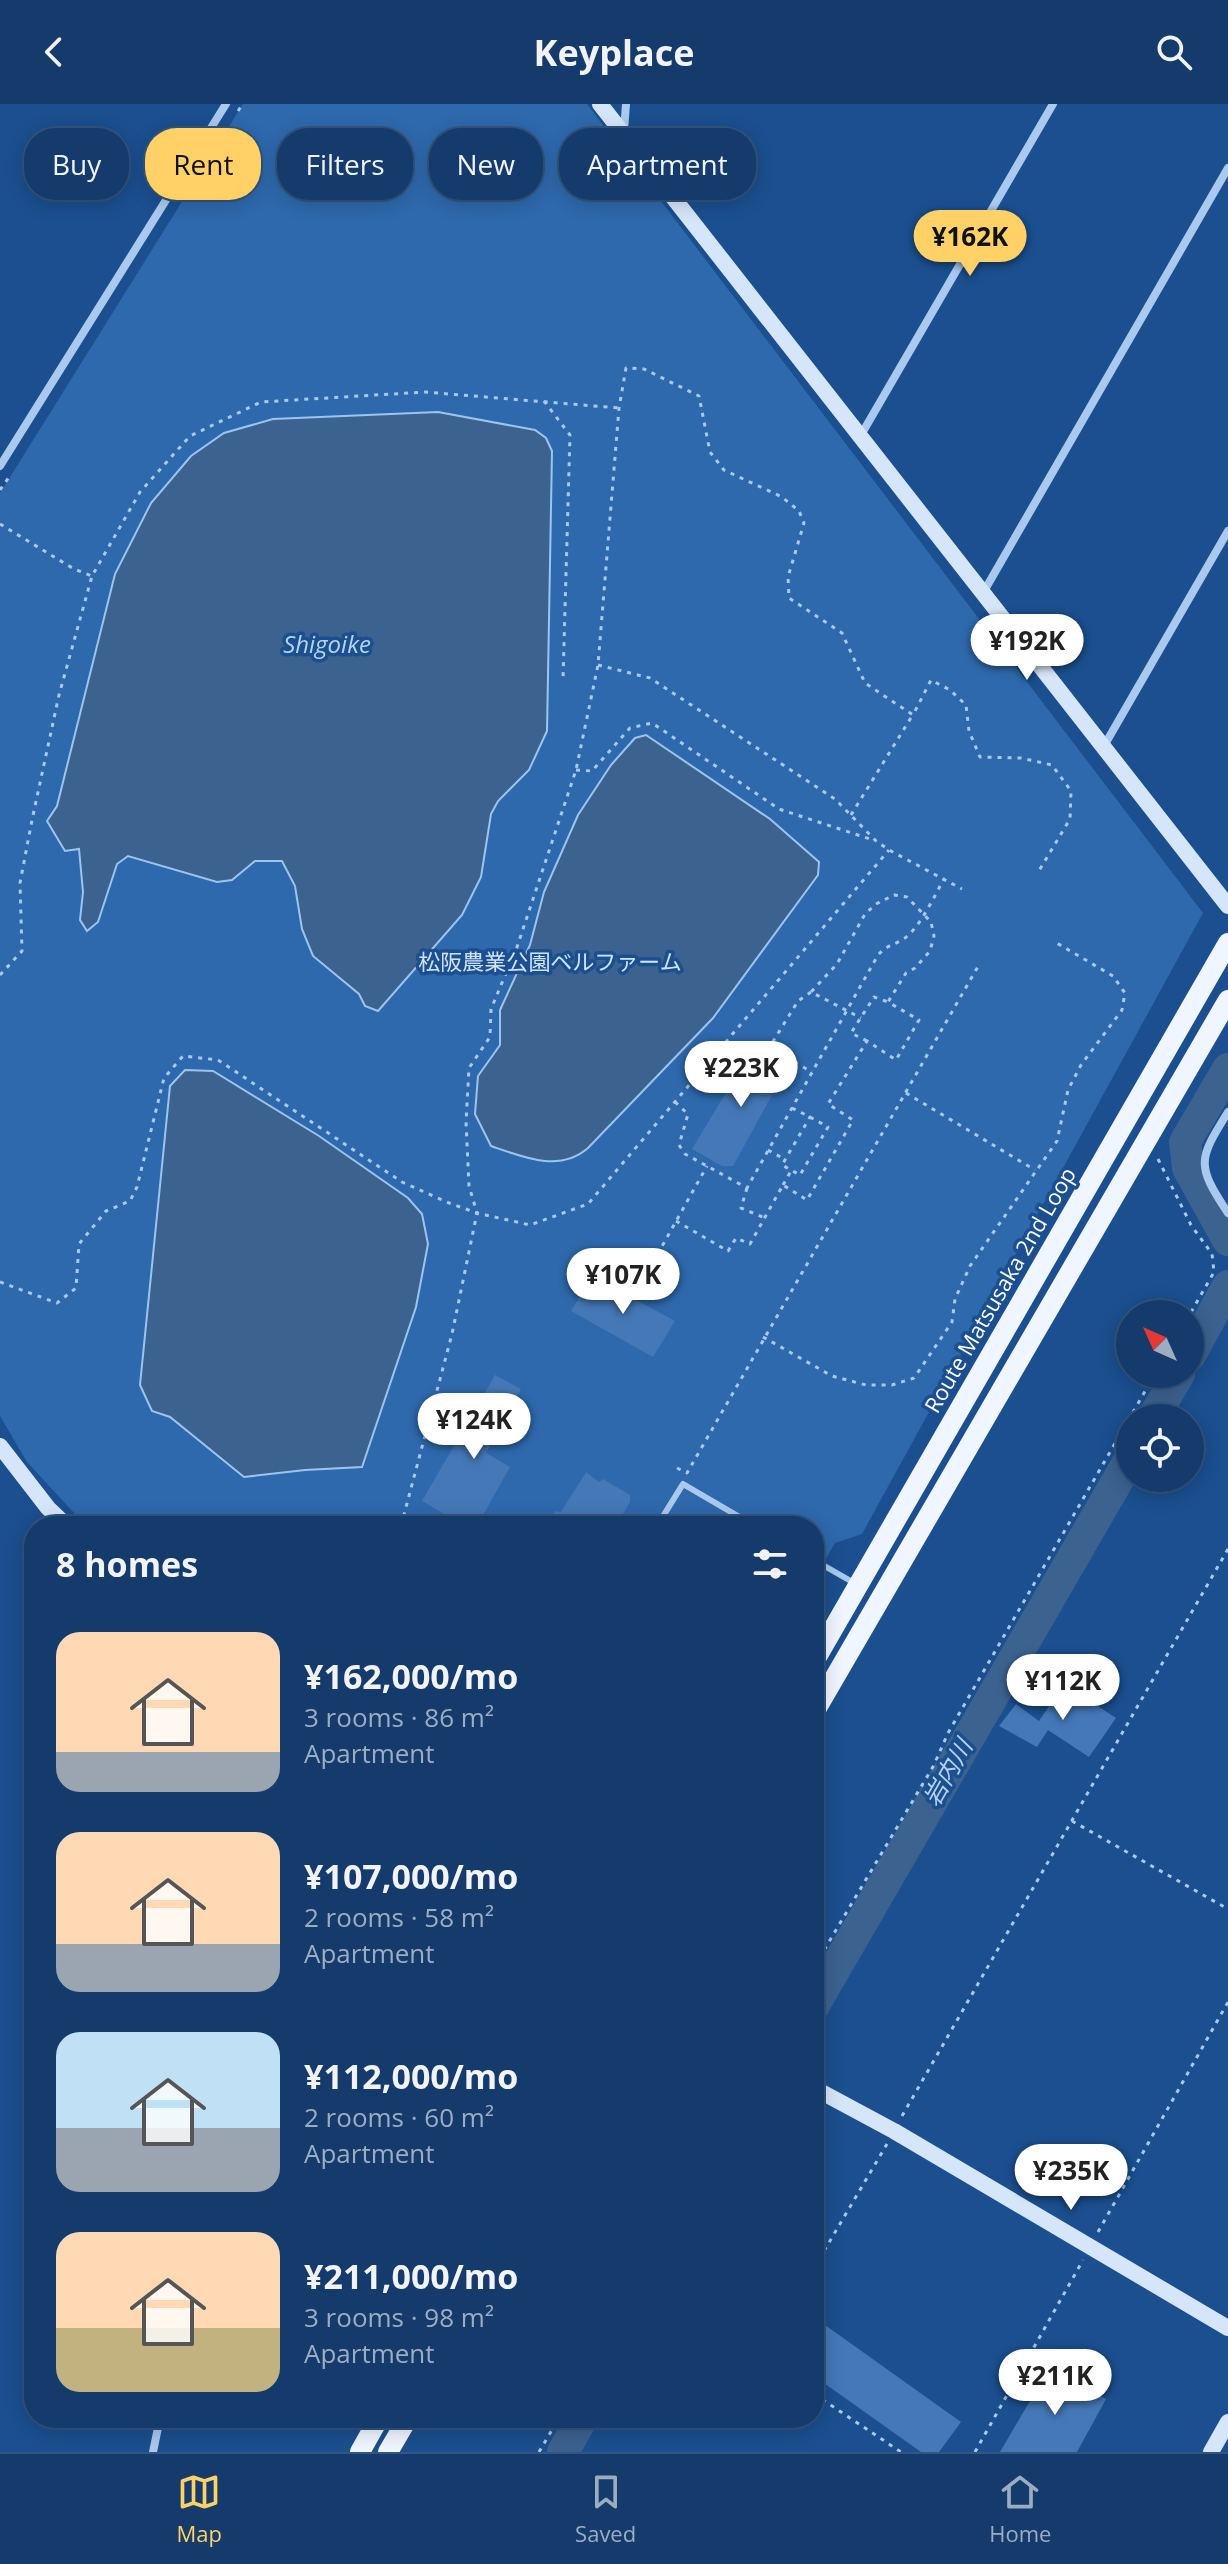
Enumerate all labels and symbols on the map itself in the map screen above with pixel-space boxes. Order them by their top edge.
pin: ¥162K [914,210,1026,278]
pin: ¥192K [971,614,1083,682]
water label: Shigoike [283,627,371,660]
park label: 松阪農業公園ベルファーム [418,946,682,976]
pin: ¥223K [685,1041,797,1109]
street label: Route Matsusaka 2nd Loop [916,1161,1082,1418]
pin: ¥107K [567,1248,679,1316]
north arrow [1116,1300,1204,1388]
pin: ¥124K [418,1393,530,1461]
pin: ¥112K [1007,1654,1119,1722]
water label: 岩内川 [914,1730,980,1812]
pin: ¥235K [1015,2144,1127,2212]
pin: ¥211K [999,2349,1111,2417]

